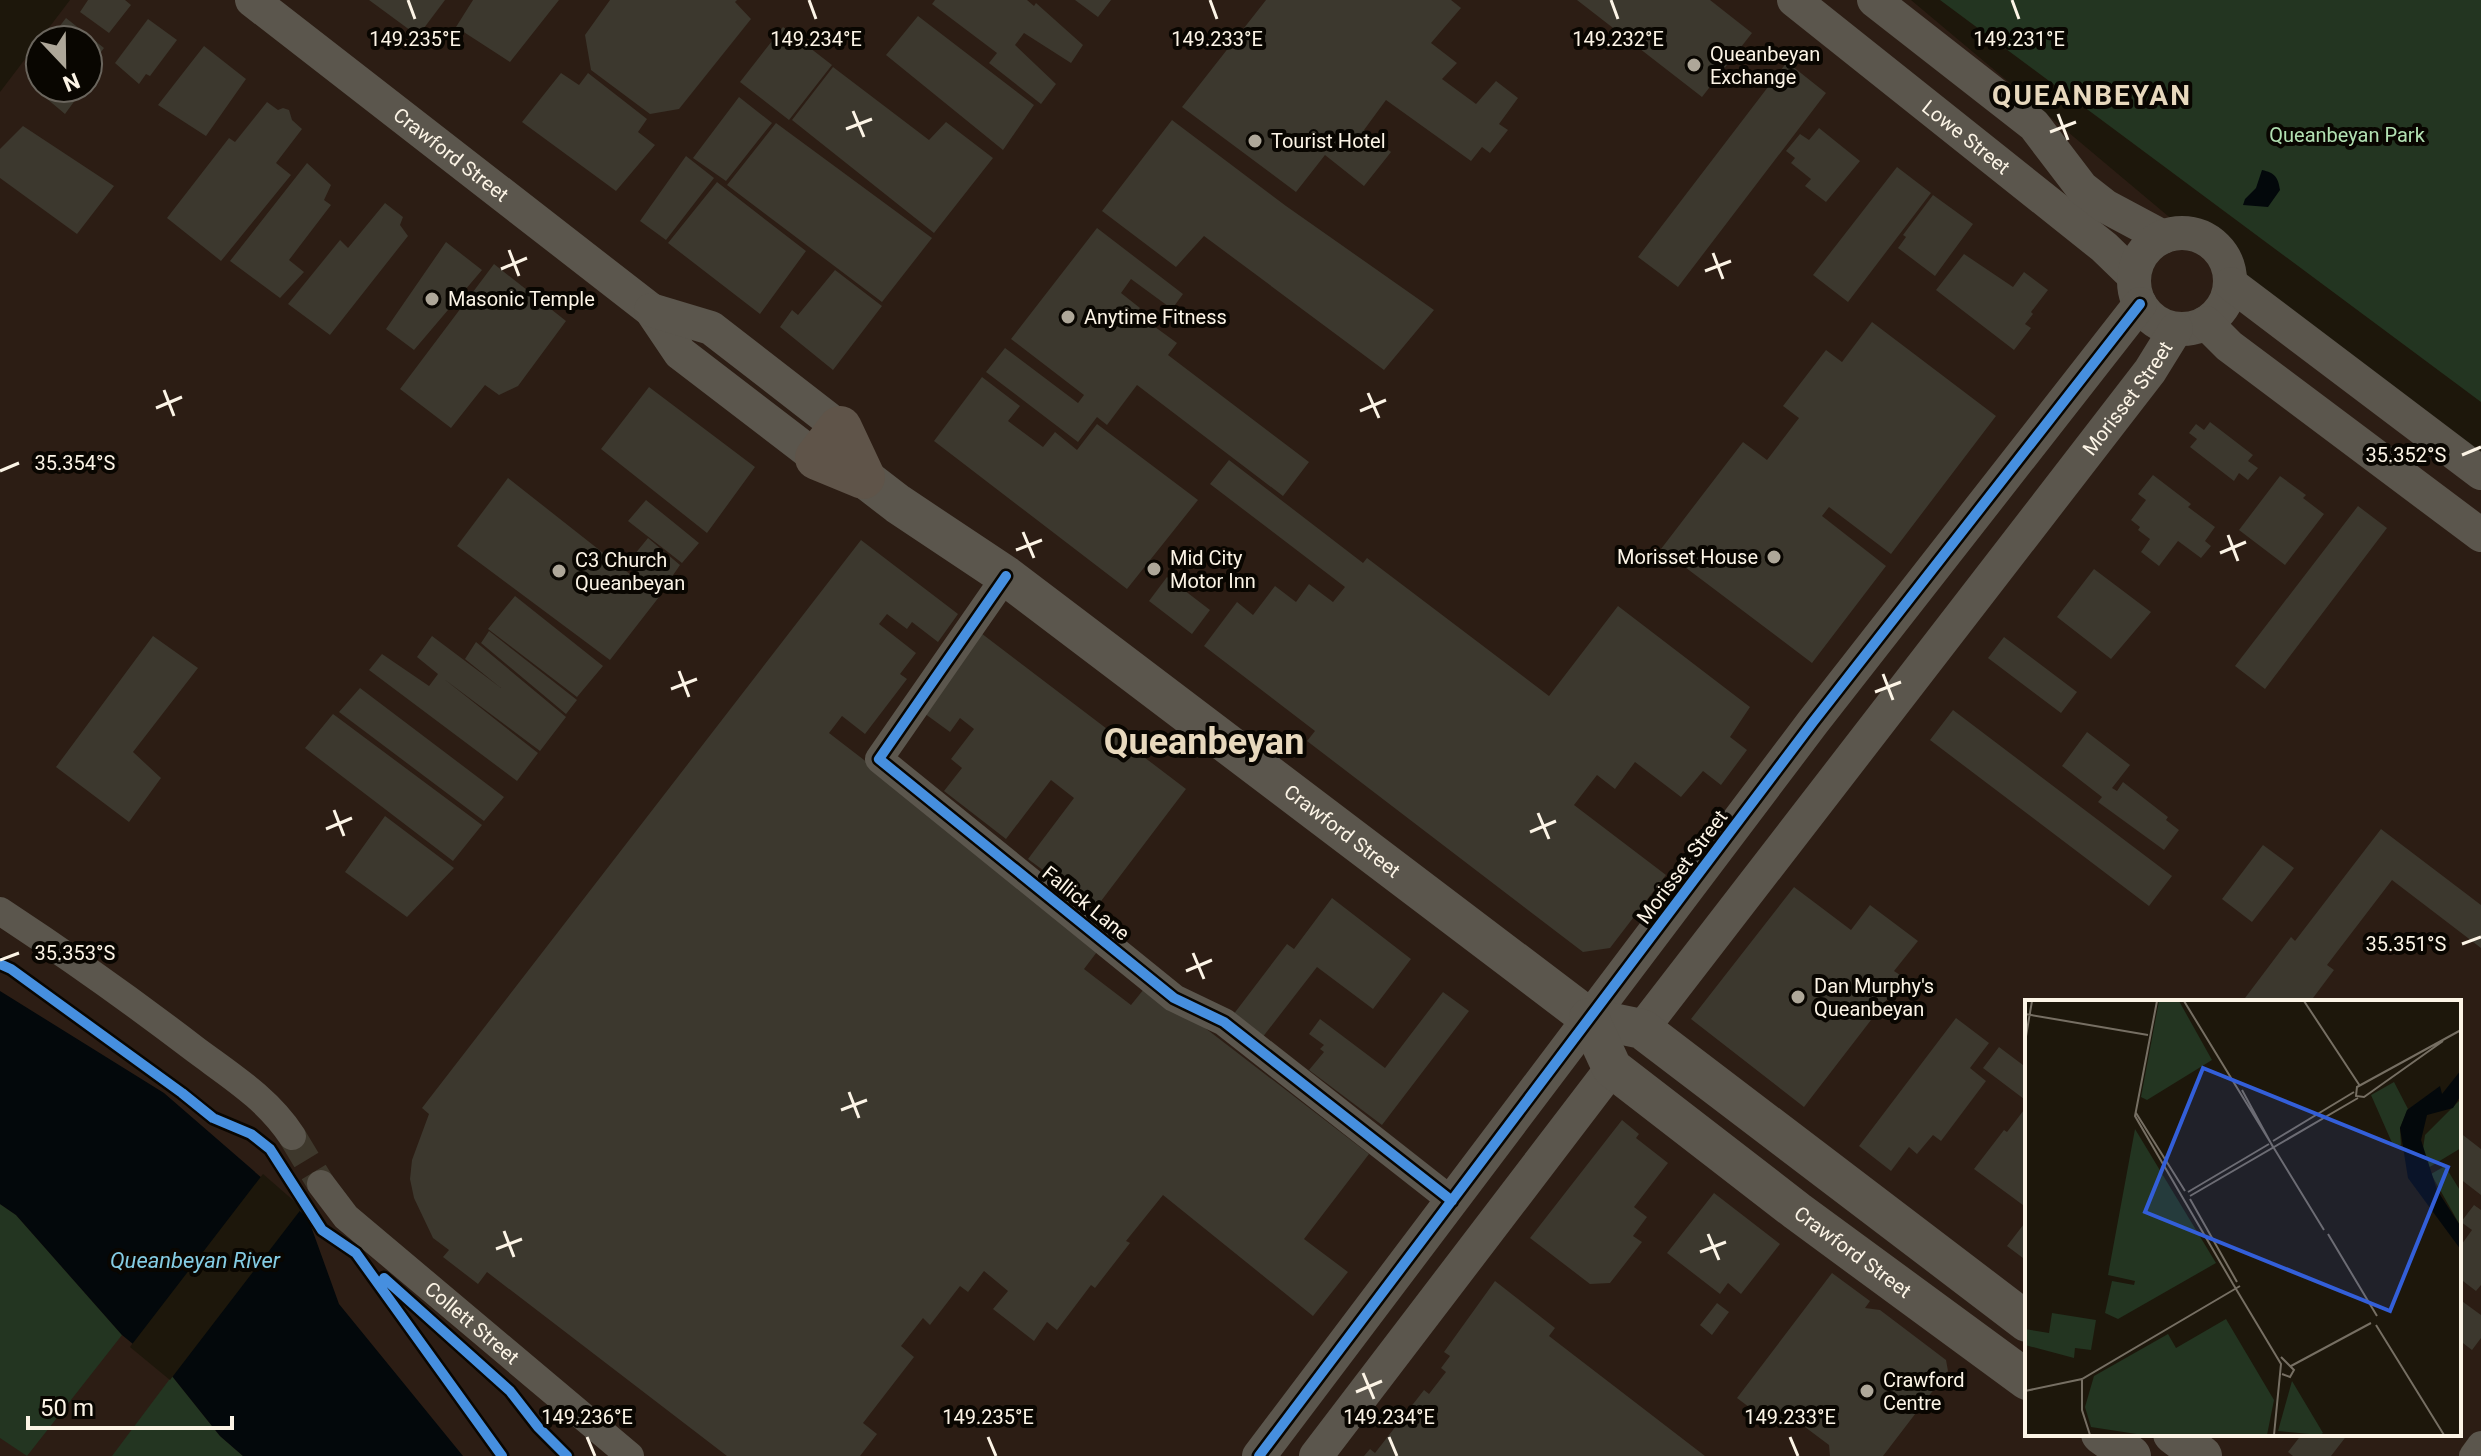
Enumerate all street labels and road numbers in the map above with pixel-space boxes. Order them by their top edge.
street label: Lowe Street [1917,95,2015,179]
street label: Crawford Street [389,102,513,207]
street label: Morisset Street [2077,337,2177,460]
street label: Crawford Street [1280,779,1405,883]
street label: Morisset Street [1631,805,1733,929]
street label: Fallick Lane [1038,861,1134,945]
street label: Crawford Street [1789,1201,1916,1303]
street label: Collett Street [420,1277,524,1369]

